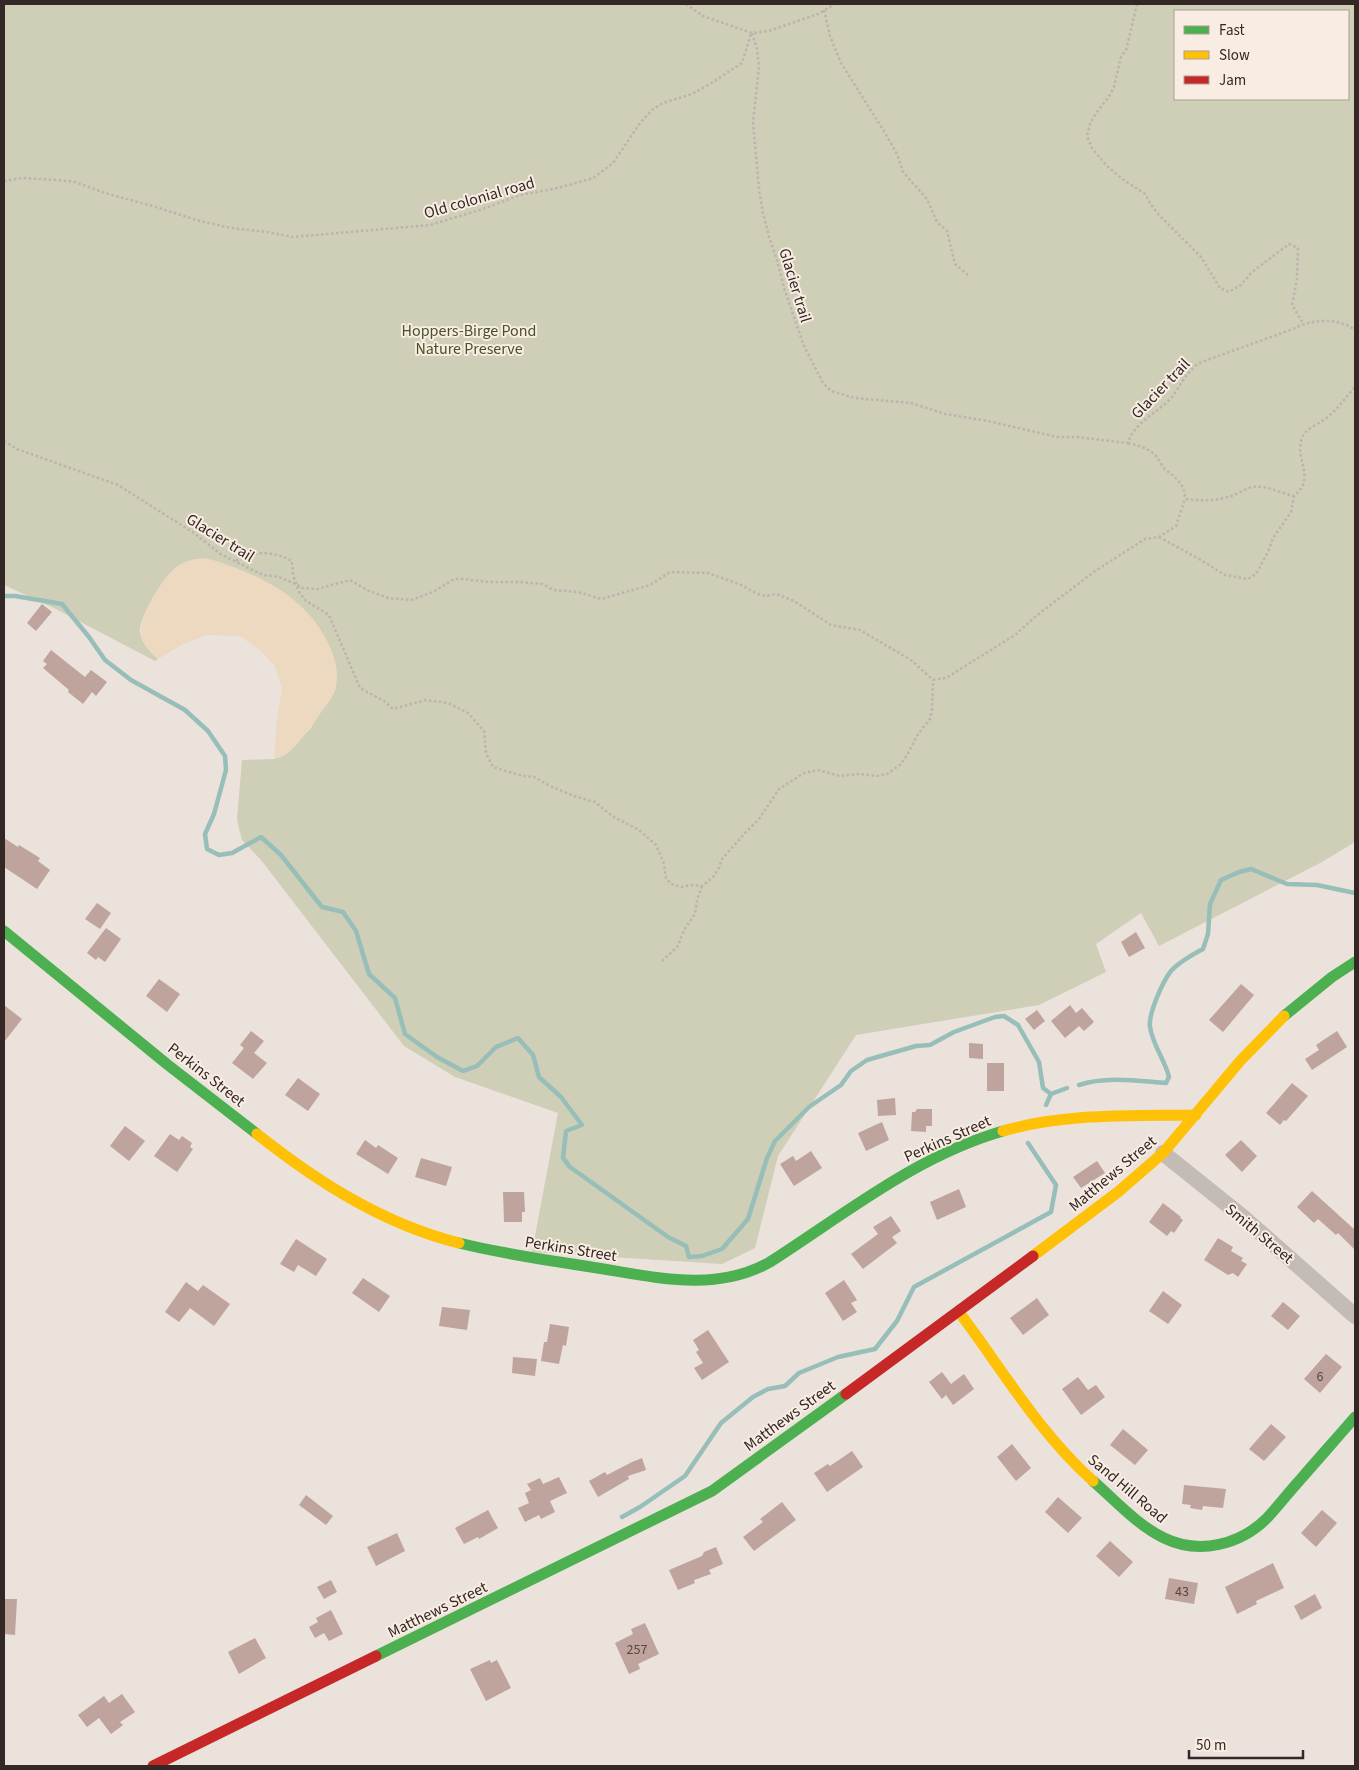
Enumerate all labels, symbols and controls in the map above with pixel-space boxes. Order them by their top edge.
legend [1174,10,1349,100]
text: Fast [1219,20,1245,41]
text: Slow [1219,45,1250,66]
text: Jam [1219,70,1246,91]
street label: Old colonial road [421,172,537,224]
street label: Glacier trail [773,245,817,325]
park label: Hoppers-Birge Pond Nature Preserve [402,320,536,360]
street label: Glacier trail [1126,353,1195,424]
street label: Glacier trail [182,508,259,567]
street label: Perkins Street [163,1038,250,1112]
street label: Perkins Street [901,1110,995,1168]
street label: Matthews Street [1064,1130,1162,1217]
street label: Smith Street [1220,1199,1299,1269]
street label: Perkins Street [523,1231,619,1267]
house number: 6 [1317,1367,1324,1387]
street label: Matthews Street [739,1375,840,1457]
street label: Sand Hill Road [1083,1449,1172,1529]
street label: Matthews Street [384,1576,491,1644]
house number: 43 [1175,1582,1189,1602]
house number: 257 [627,1640,647,1660]
scale bar [1189,1728,1303,1760]
text: 50 m [1196,1735,1226,1756]

